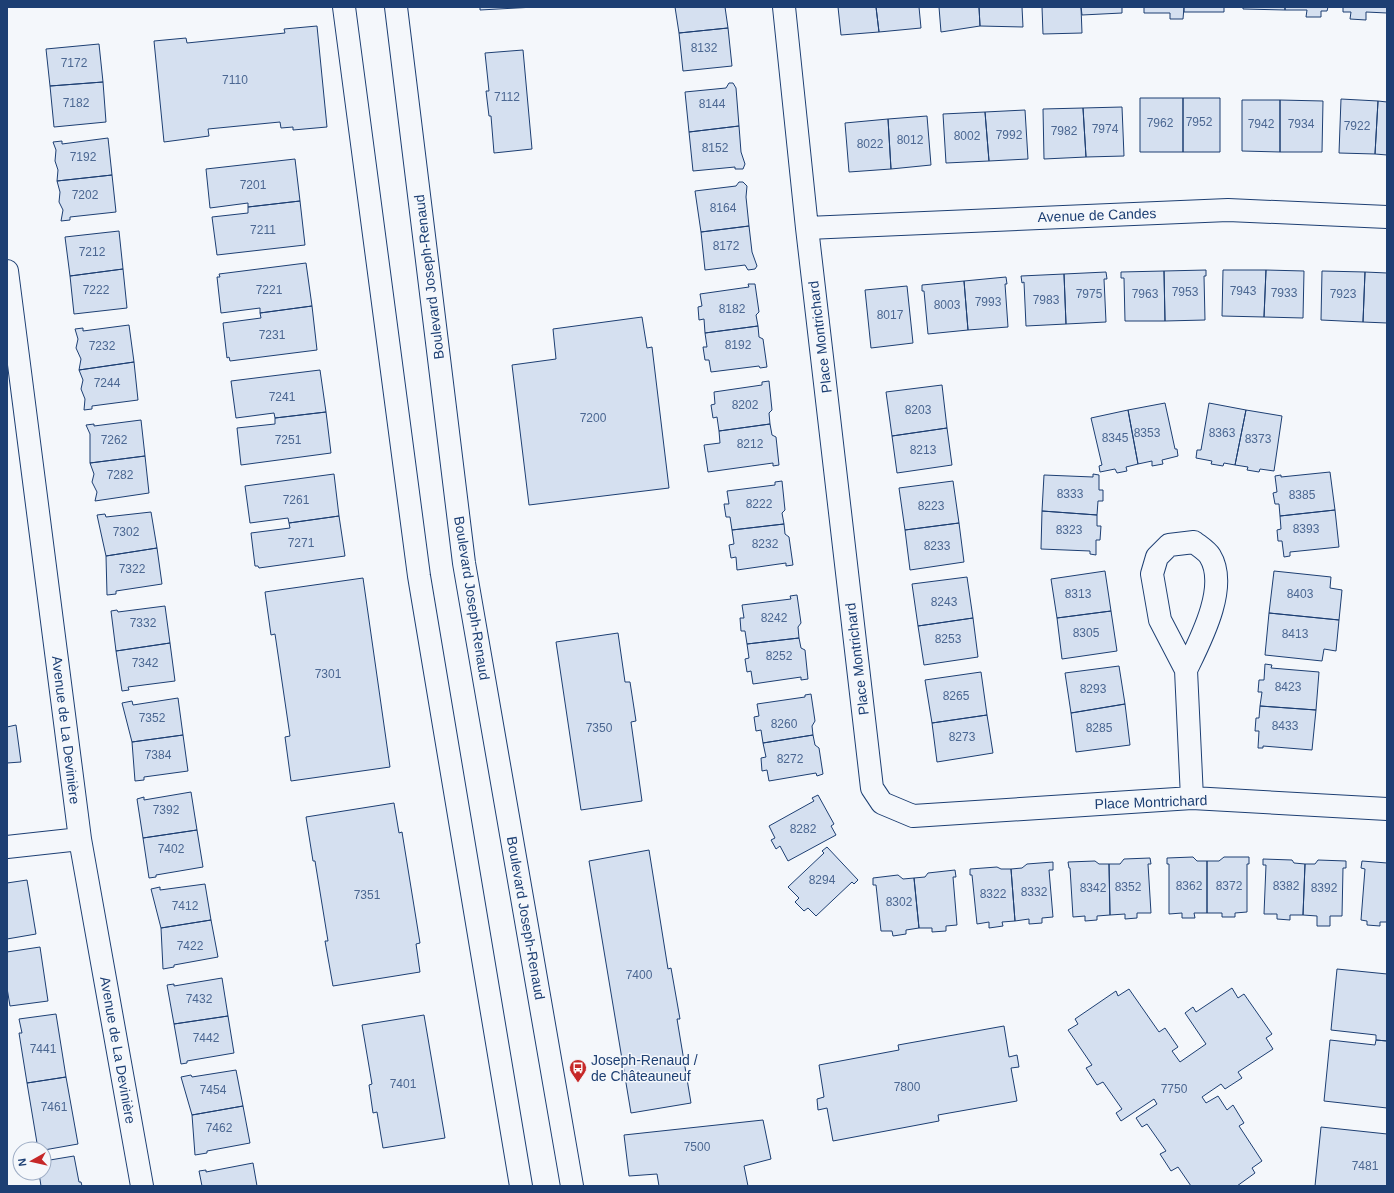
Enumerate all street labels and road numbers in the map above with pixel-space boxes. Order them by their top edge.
street label: Boulevard Joseph-Renaud [411,194,447,360]
street label: Avenue de Candes [1037,205,1157,225]
street label: Place Montrichard [805,280,835,394]
street label: Boulevard Joseph-Renaud [451,515,493,681]
street label: Place Montrichard [842,602,872,716]
street label: Avenue de La Devinière [49,655,83,805]
street label: Place Montrichard [1094,792,1208,812]
street label: Boulevard Joseph-Renaud [504,835,548,1001]
street label: Avenue de La Devinière [97,975,139,1125]

